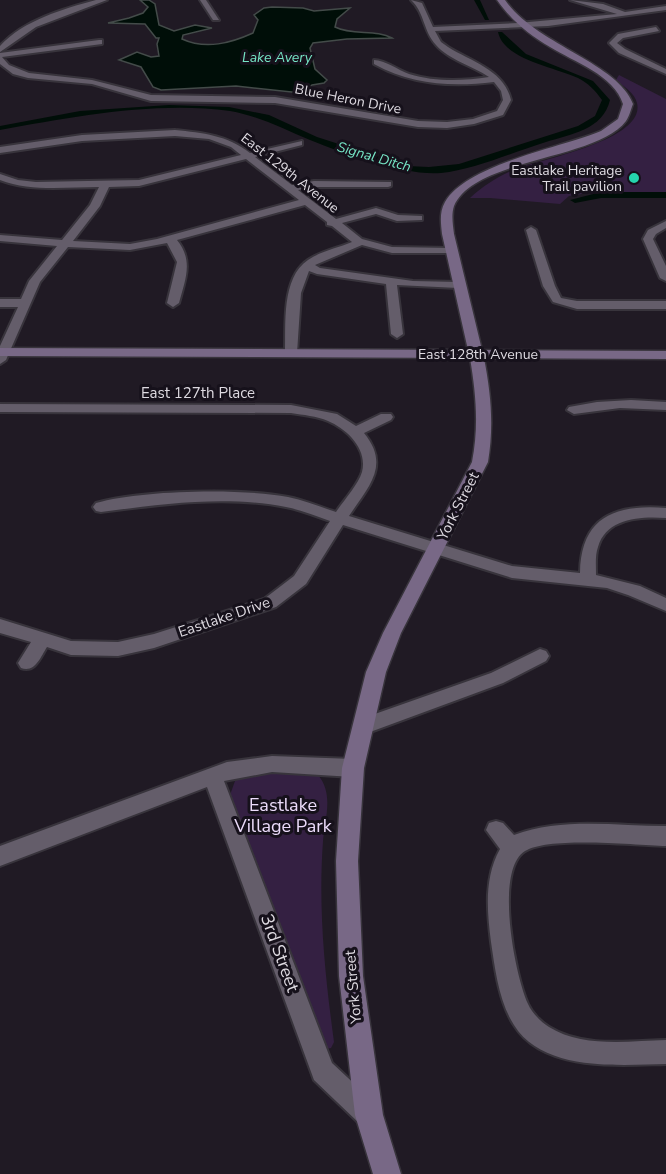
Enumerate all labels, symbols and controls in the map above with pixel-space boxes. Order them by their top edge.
water label: Lake Avery [242,48,313,67]
street label: Blue Heron Drive [293,79,403,119]
street label: East 129th Avenue [237,129,343,217]
water label: Signal Ditch [335,137,413,177]
place label: Eastlake Heritage Trail pavilion [511,161,622,196]
marker: Eastlake Heritage Trail pavilion [627,171,641,185]
street label: East 128th Avenue [418,345,538,364]
street label: East 127th Place [141,383,255,403]
street label: York Street [432,468,484,544]
street label: Eastlake Drive [175,592,273,642]
park label: Eastlake Village Park [233,793,333,838]
street label: 3rd Street [255,911,305,996]
street label: York Street [340,949,366,1026]

